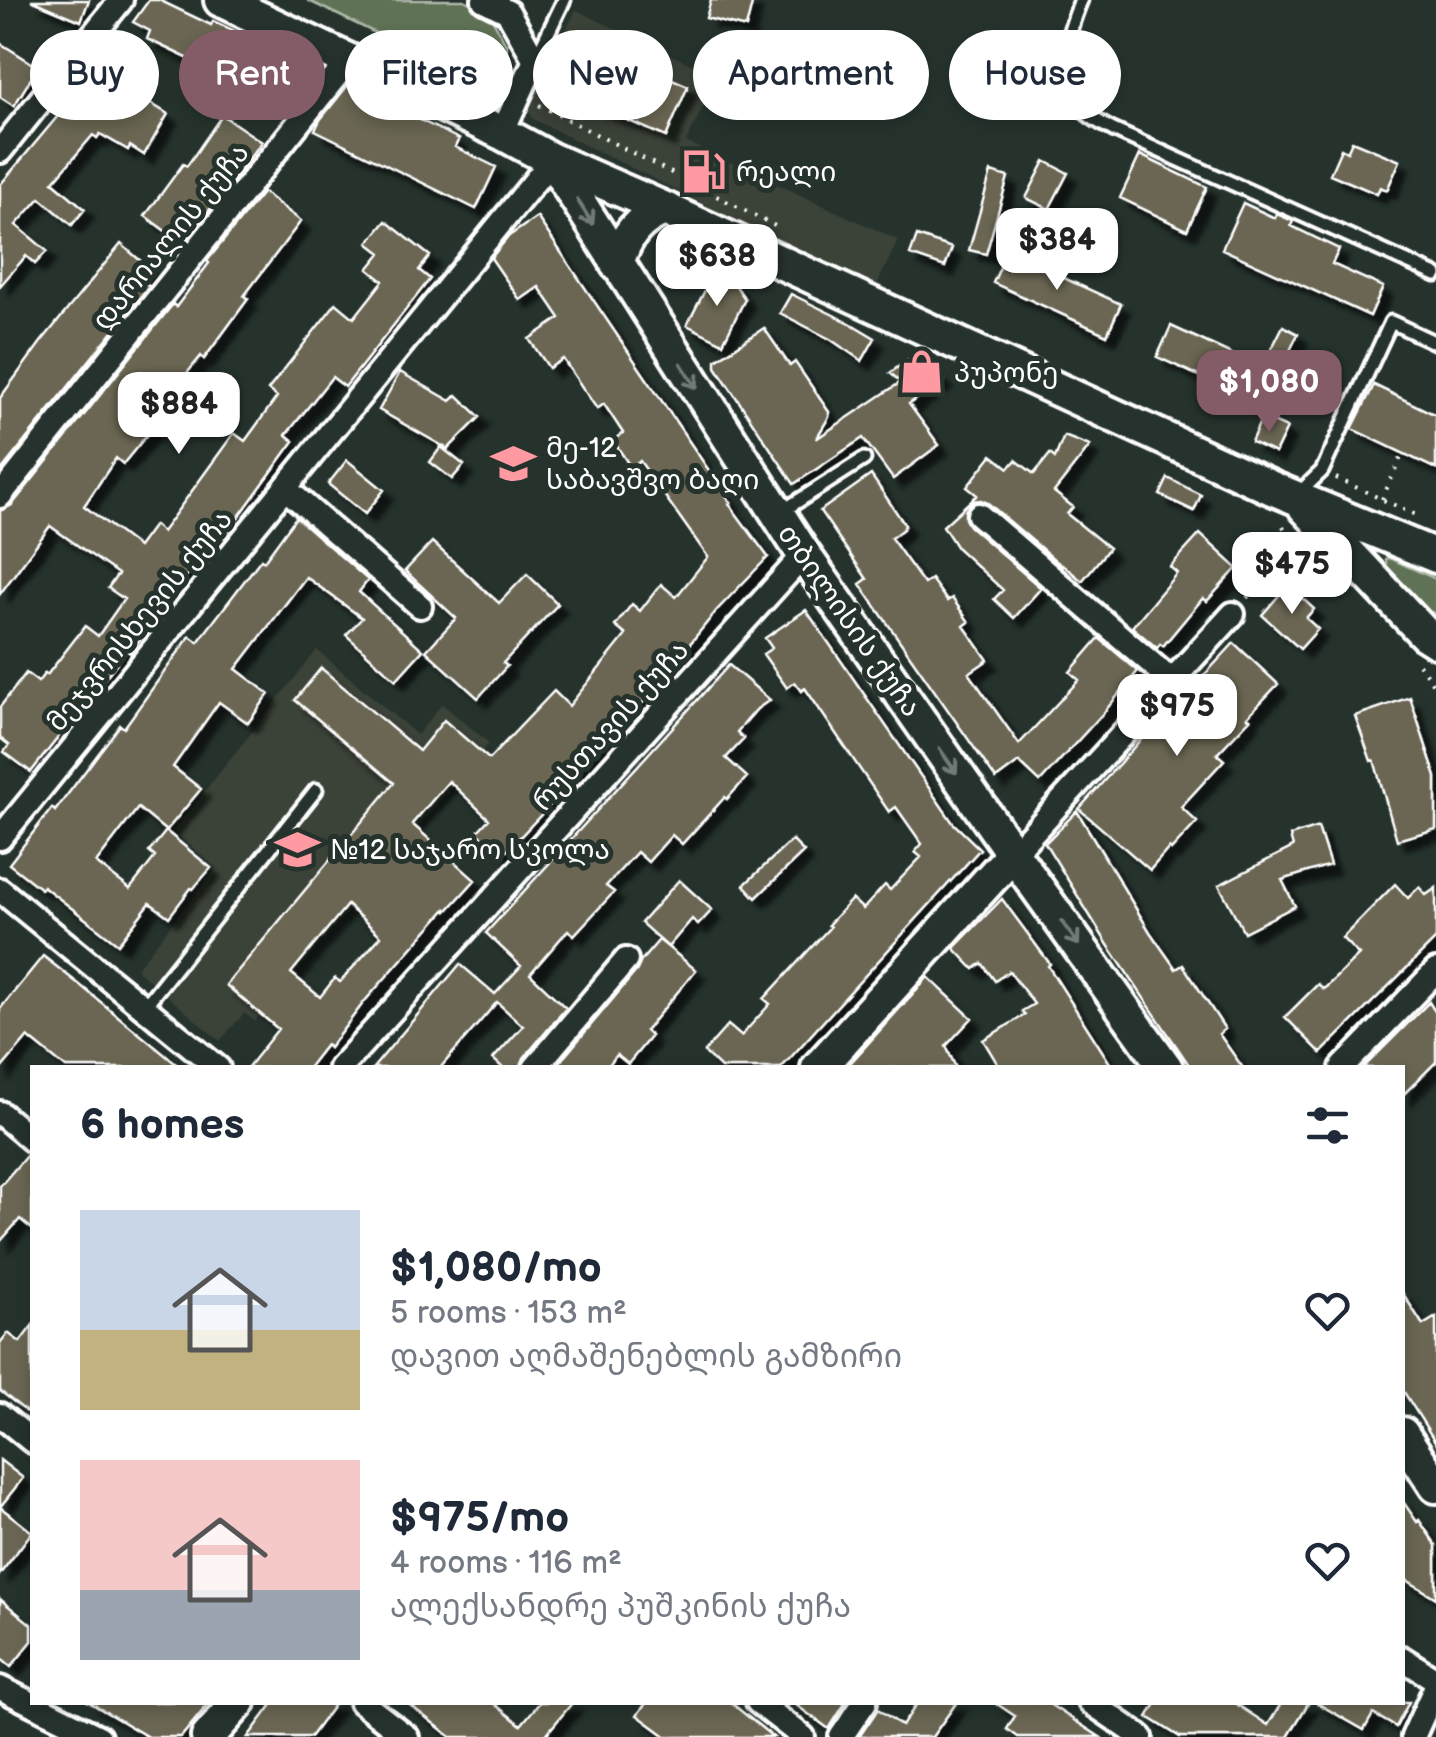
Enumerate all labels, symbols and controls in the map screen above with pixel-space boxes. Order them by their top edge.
chip: Buy [30,30,159,120]
chip: Rent [179,30,325,120]
chip: Filters [345,30,513,120]
chip: New [533,30,673,120]
chip: Apartment [693,30,929,120]
chip: House [949,30,1121,120]
street label: დარიალის ქუჩა [86,137,256,337]
fuel station icon: რეალი [679,147,727,195]
place label: რეალი [736,156,836,189]
one-way arrow [574,197,595,226]
pin: $384 [998,208,1116,293]
text: $384 [1018,221,1096,260]
pin: $638 [658,224,776,309]
text: $638 [678,237,756,276]
shop icon: პუპონე [897,348,945,396]
pin: $1,080 [1188,350,1350,435]
place label: პუპონე [954,357,1059,390]
one-way arrow [678,361,699,389]
text: $1,080 [1219,363,1319,402]
pin: $884 [120,372,238,457]
text: $884 [140,385,218,424]
place label: მე-12 საბავშვო ბაღი [546,432,759,497]
school or university icon: მე-12 საბავშვო ბაღი [489,439,537,487]
street label: მეჯვრისხევის ქუჩა [41,503,240,738]
street label: თბილისის ქუჩა [770,518,927,723]
pin: $475 [1233,532,1351,617]
text: $475 [1254,545,1330,584]
street label: რუსთავის ქუჩა [526,634,696,818]
pin: $975 [1118,674,1236,759]
text: $975 [1139,687,1215,726]
one-way arrow [937,747,958,775]
school or university icon: №12 საჯარო სკოლა [273,825,321,873]
place label: №12 საჯარო სკოლა [330,834,610,867]
one-way arrow [1059,919,1080,947]
icon: filters [1300,1098,1355,1153]
text: 6 homes [80,1100,244,1151]
text: $1,080/mo [390,1243,602,1294]
icon: home [160,1250,280,1370]
icon: heart [1300,1283,1355,1338]
text: 5 rooms · 153 m² [390,1294,627,1333]
text: დავით აღმაშენებლის გამზირი [390,1338,902,1377]
text: $975/mo [390,1493,569,1544]
icon: home [160,1500,280,1620]
icon: heart [1300,1533,1355,1588]
text: 4 rooms · 116 m² [390,1544,622,1583]
text: ალექსანდრე პუშკინის ქუჩა [390,1588,851,1627]

